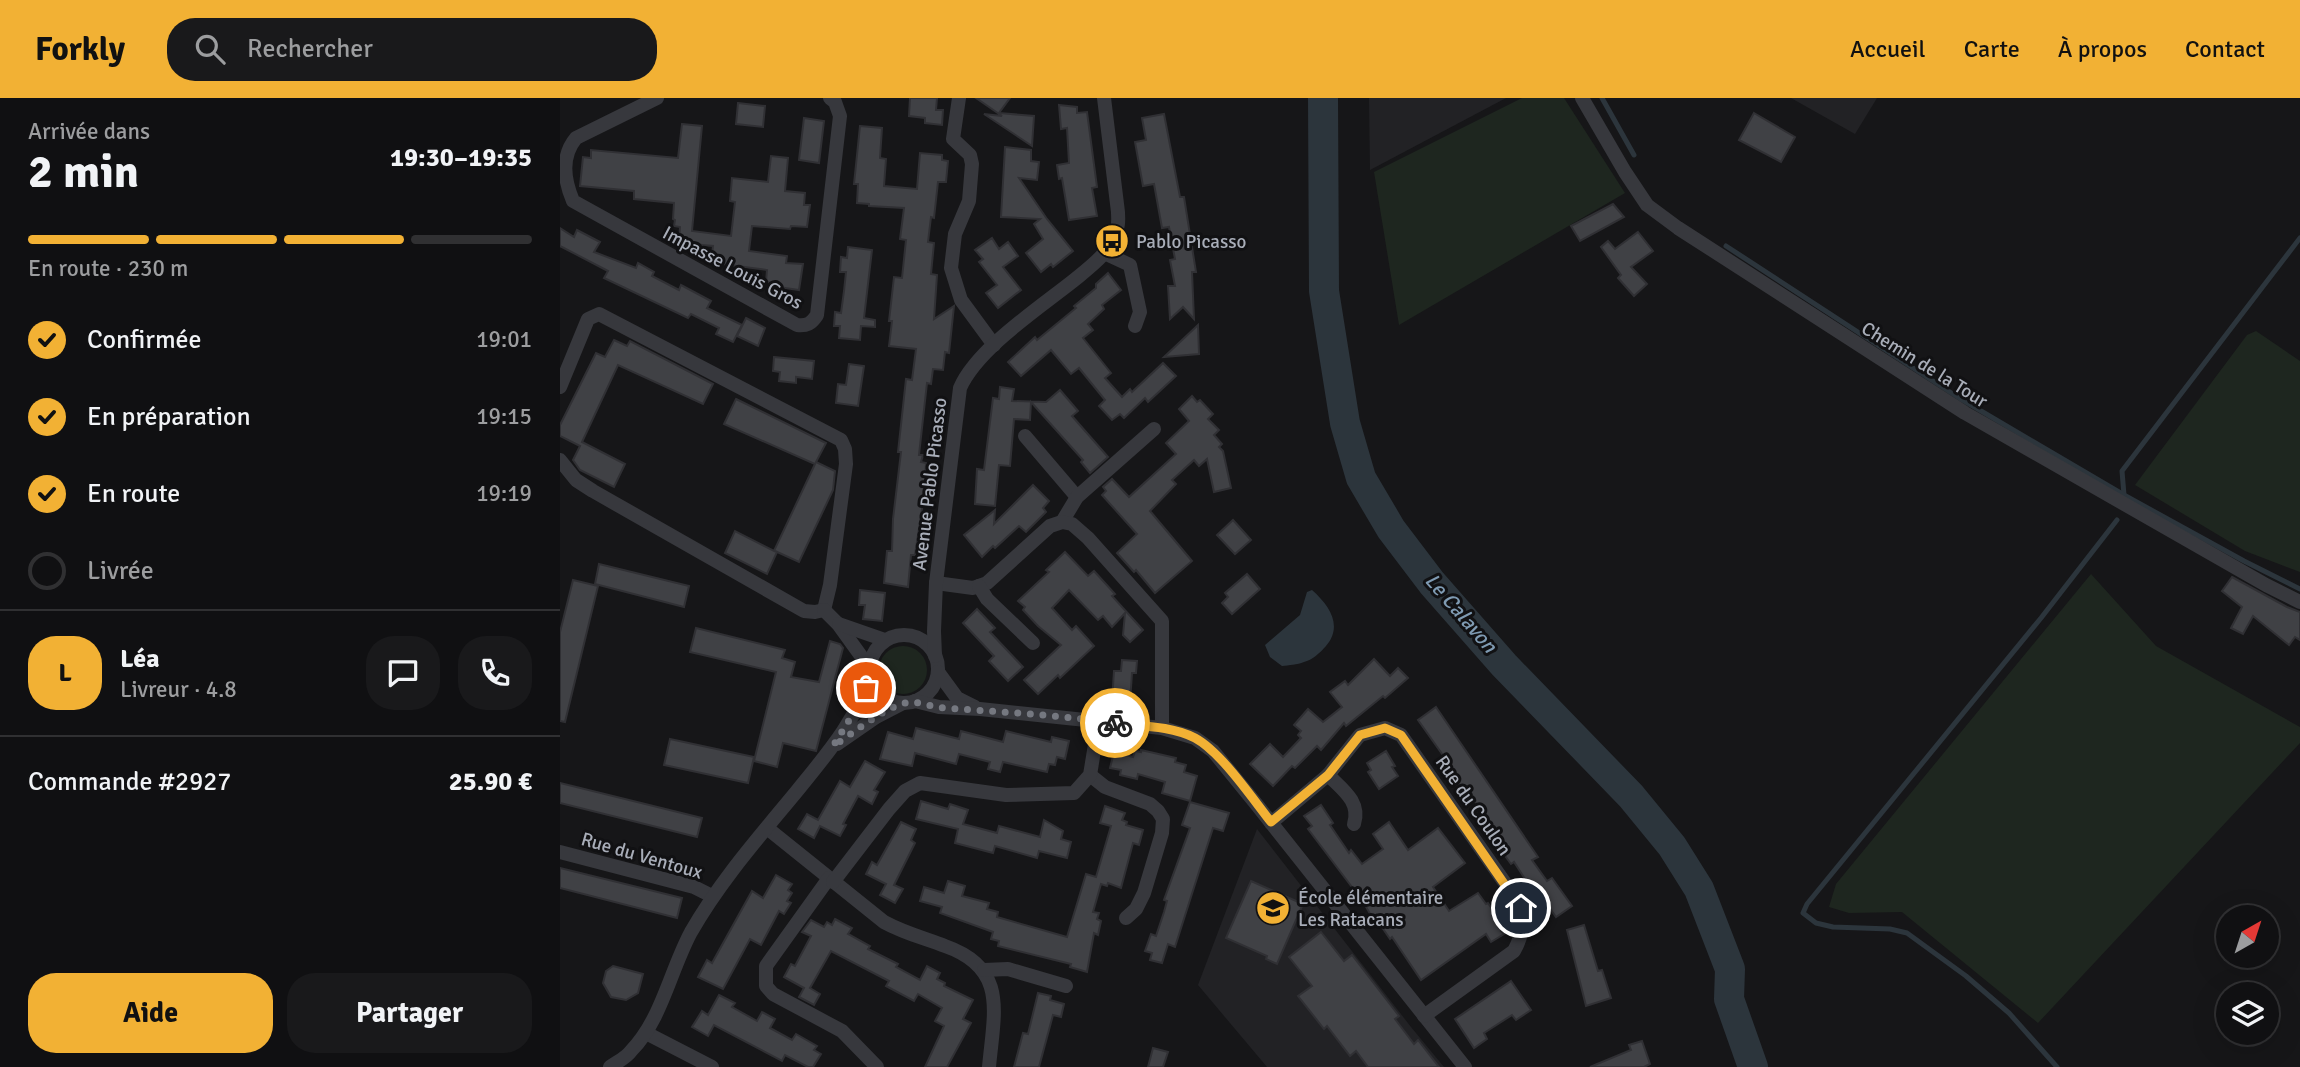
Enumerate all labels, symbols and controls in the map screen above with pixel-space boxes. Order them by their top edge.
search box [167,18,657,81]
text: Forkly [35,29,125,70]
icon: search [191,30,229,68]
text: Rechercher [247,33,373,65]
text: Accueil [1850,34,1926,64]
text: Carte [1964,34,2020,64]
text: À propos [2058,34,2147,64]
text: Contact [2185,34,2265,64]
text: Arrivée dans [28,117,150,146]
text: 19:30–19:35 [390,142,532,174]
text: 2 min [28,144,139,200]
street label: Impasse Louis Gros [658,221,807,315]
bus stop icon: Pablo Picasso [1093,222,1131,260]
place label: Pablo Picasso [1136,230,1247,254]
text: En route · 230 m [28,254,188,283]
street label: Chemin de la Tour [1857,316,1992,413]
icon: check [28,321,66,359]
text: Confirmée [87,324,202,356]
text: 19:01 [476,325,532,354]
street label: Avenue Pablo Picasso [907,396,953,572]
icon: check [28,398,66,436]
text: En préparation [87,401,251,433]
text: 19:15 [476,402,532,431]
icon: check [28,475,66,513]
text: En route [87,478,180,510]
text: 19:19 [476,479,532,508]
text: Livrée [87,555,154,587]
water label: Le Calavon [1419,568,1503,659]
button: chat [366,636,440,710]
button: phone [458,636,532,710]
text: Léa [120,643,160,675]
text: L [58,657,72,689]
pin [836,658,896,718]
icon: bag [847,669,885,707]
text: Livreur · 4.8 [120,675,237,704]
courier [1080,688,1150,758]
icon: bike [1096,704,1134,742]
street label: Rue du Coulon [1430,751,1517,860]
text: Commande #2927 [28,766,231,798]
text: 25.90 € [449,766,532,798]
street label: Rue du Ventoux [578,827,705,885]
pin [1491,878,1551,938]
place label: École élémentaire Les Ratacans [1298,886,1443,932]
school or university icon: École élémentaire Les Ratacans [1254,889,1292,927]
icon: home [1502,889,1540,927]
north arrow [2216,905,2278,968]
map controls [2216,905,2279,1045]
button: Aide [28,973,273,1053]
button: Partager [287,973,532,1053]
button: layers [2216,982,2279,1045]

